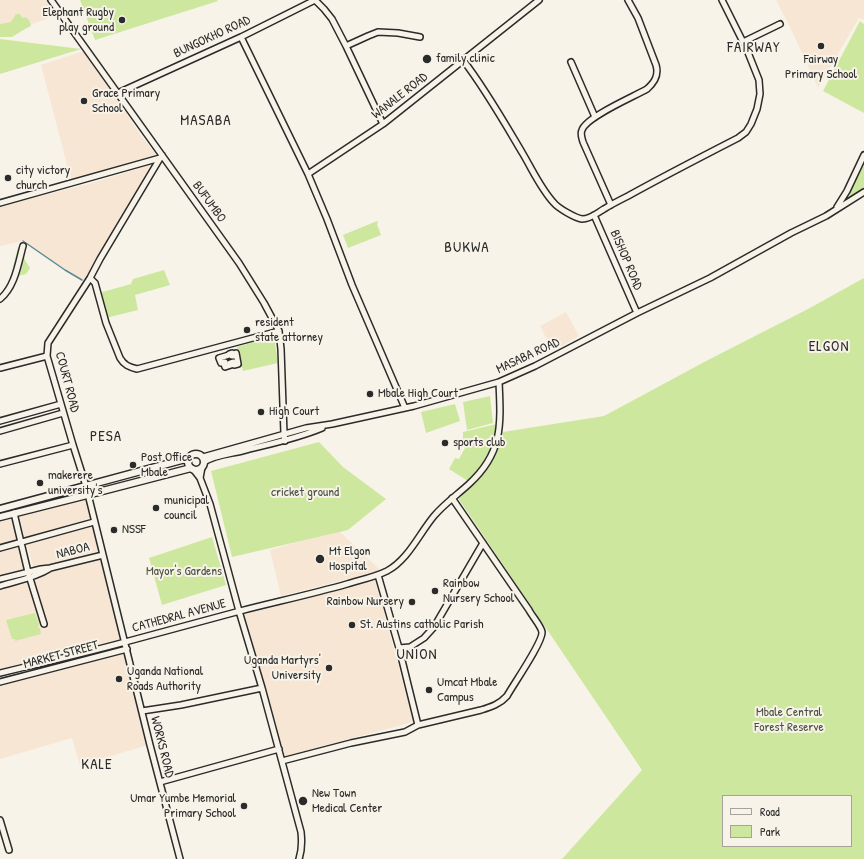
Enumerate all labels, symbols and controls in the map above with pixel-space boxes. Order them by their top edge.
place label: Elephant Rugby play ground [42,5,114,36]
street label: BUNGOKHO ROAD [171,12,253,62]
marker: Elephant Rugby play ground [117,15,127,25]
district label: FAIRWAY [727,39,781,57]
marker: Fairway Primary School [816,41,826,51]
place label: family clinic [436,51,495,67]
place label: Fairway Primary School [785,52,857,83]
marker: family clinic [421,53,433,65]
street label: WANALE ROAD [369,69,431,123]
place label: Grace Primary School [92,86,160,117]
marker: Grace Primary School [79,96,89,106]
district label: MASABA [180,112,232,130]
place label: city victory church [16,163,70,194]
marker: city victory church [3,173,13,183]
street label: BUFUMBO [189,178,229,226]
street label: BISHOP ROAD [606,228,646,292]
district label: BUKWA [444,239,490,257]
place label: resident state attorney [255,315,323,346]
marker: resident state attorney [242,325,252,335]
street label: MASABA ROAD [494,335,562,377]
district label: ELGON [809,338,849,356]
street label: COURT ROAD [51,350,83,414]
place label: Mbale High Court [378,386,458,402]
marker: Mbale High Court [365,389,375,399]
place label: High Court [269,404,319,420]
marker: High Court [256,407,266,417]
district label: PESA [90,428,122,446]
place label: sports club [453,435,505,451]
marker: sports club [440,438,450,448]
place label: Post Office Mbale [141,450,192,481]
marker: Post Office Mbale [128,460,138,470]
place label: makerere university's [48,468,102,499]
marker: makerere university's [35,478,45,488]
park label: cricket ground [271,485,339,501]
place label: municipal council [164,493,209,524]
marker: municipal council [151,503,161,513]
place label: NSSF [122,522,146,538]
marker: NSSF [109,525,119,535]
street label: NABOA [55,539,91,563]
place label: Mt Elgon Hospital [329,544,370,575]
marker: Mt Elgon Hospital [314,553,326,565]
park label: Mayor's Gardens [146,564,222,580]
place label: Rainbow Nursery School [443,576,514,607]
marker: Rainbow Nursery School [430,586,440,596]
place label: Rainbow Nursery [327,594,404,610]
street label: CATHEDRAL AVENUE [130,596,228,636]
marker: Rainbow Nursery [407,597,417,607]
place label: St. Austins catholic Parish [360,617,483,633]
marker: St. Austins catholic Parish [347,620,357,630]
street label: MARKET STREET [22,637,100,673]
district label: UNION [396,646,438,664]
place label: Uganda Martyrs' University [244,653,321,684]
marker: Uganda Martyrs' University [324,663,334,673]
place label: Uganda National Roads Authority [127,664,203,695]
marker: Uganda National Roads Authority [114,674,124,684]
place label: Umcat Mbale Campus [437,675,497,706]
marker: Umcat Mbale Campus [424,685,434,695]
park label: Mbale Central Forest Reserve [754,705,824,736]
street label: WORKS ROAD [147,715,177,779]
district label: KALE [81,756,113,774]
place label: New Town Medical Center [312,786,382,817]
place label: Umar Yumbe Memorial Primary School [130,791,236,822]
marker: New Town Medical Center [297,795,309,807]
legend [722,795,852,847]
marker: Umar Yumbe Memorial Primary School [239,801,249,811]
text: Road [760,803,780,820]
text: Park [760,823,780,840]

